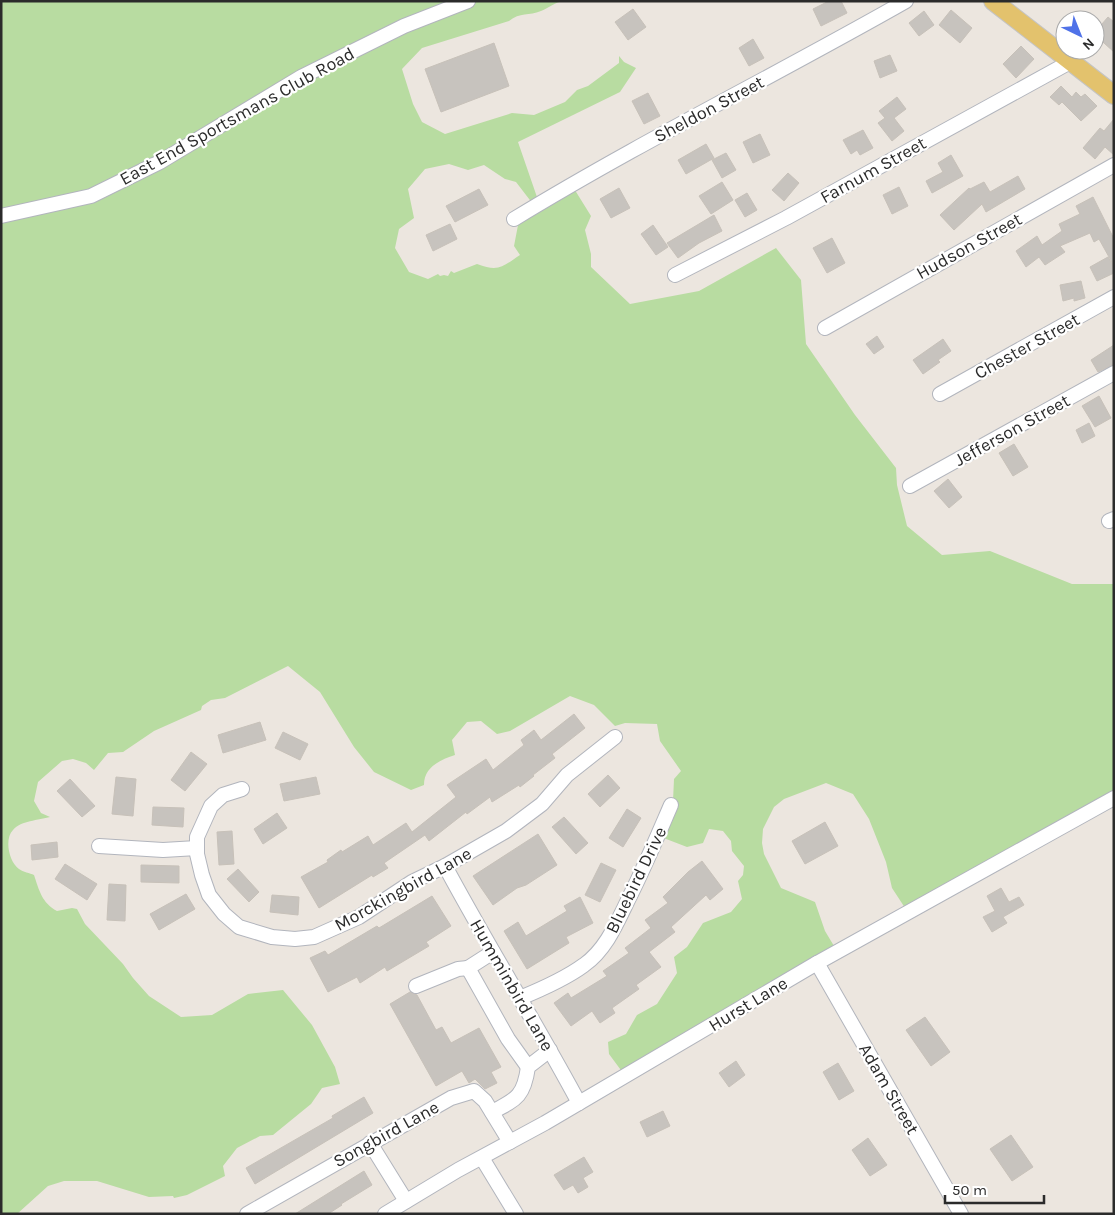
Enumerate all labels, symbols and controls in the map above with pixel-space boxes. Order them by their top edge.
north arrow [1055,10,1105,60]
text: N [1079,34,1098,54]
street label: East End Sportsmans Club Road [116,42,358,190]
street label: Sheldon Street [650,71,768,147]
street label: Farnum Street [816,132,930,208]
street label: Hudson Street [912,208,1026,284]
street label: Chester Street [971,308,1084,384]
street label: Jefferson Street [951,389,1074,471]
street label: Bluebird Drive [601,823,671,937]
street label: Morckingbird Lane [331,842,475,936]
street label: Humminbird Lane [465,915,559,1055]
street label: Hurst Lane [704,972,792,1036]
street label: Adam Street [854,1040,924,1139]
street label: Songbird Lane [329,1096,443,1172]
scale bar [945,1172,1044,1204]
text: 50 m [952,1181,987,1199]

